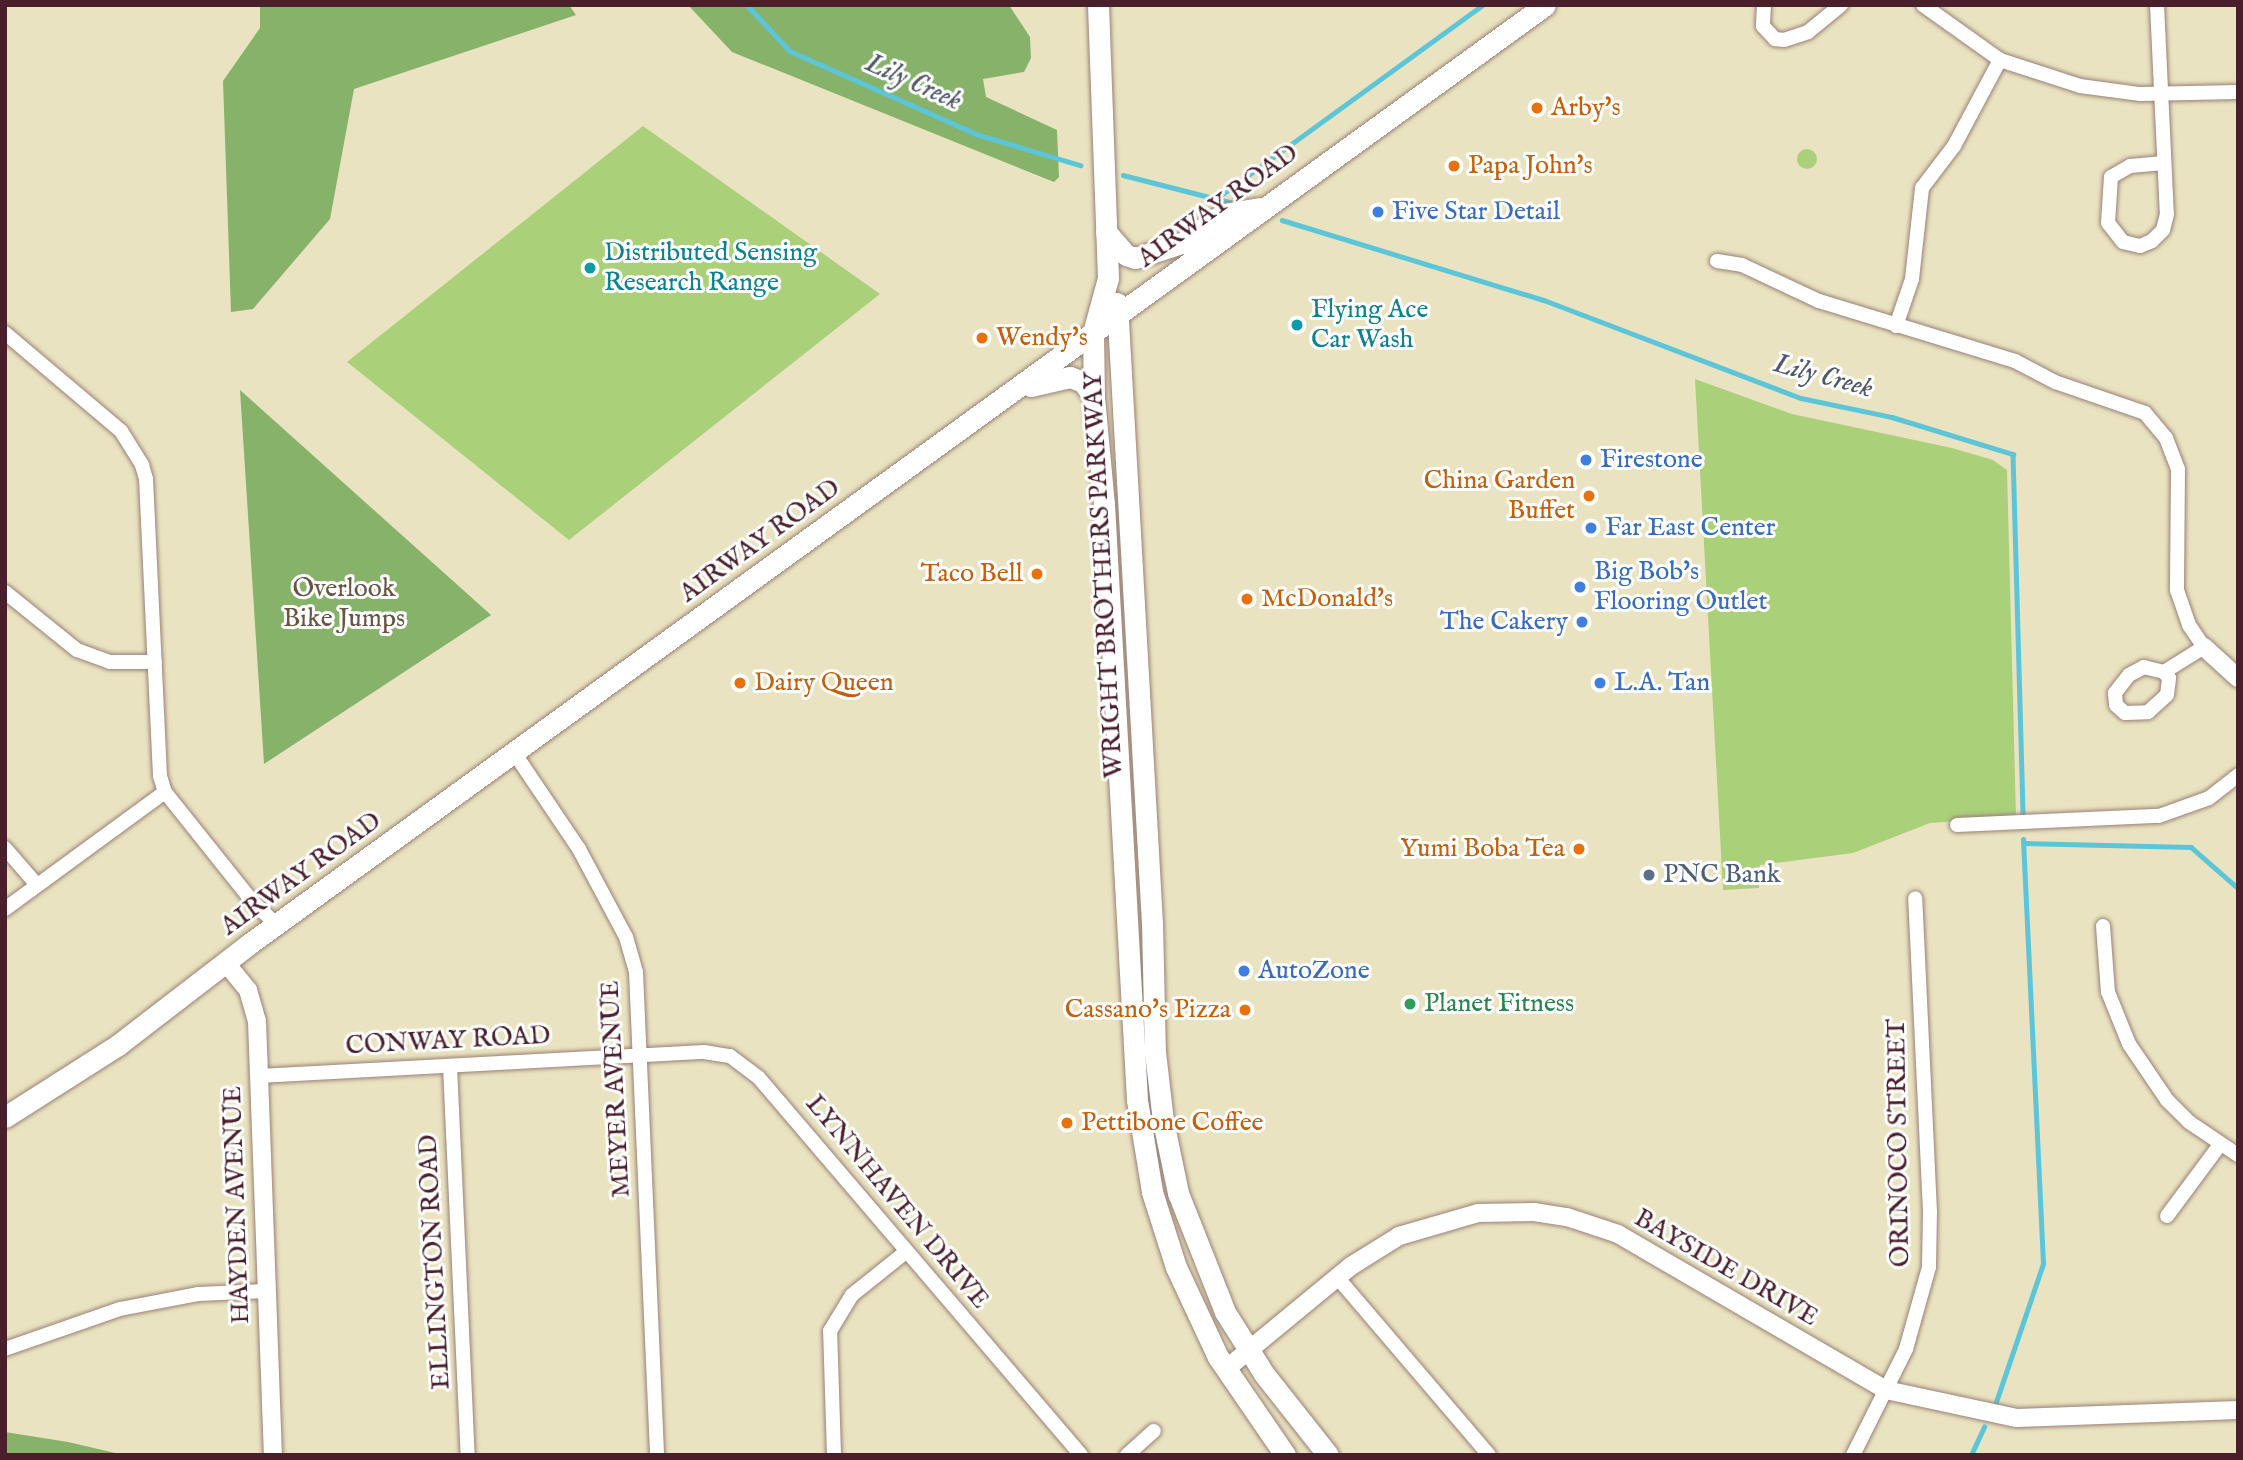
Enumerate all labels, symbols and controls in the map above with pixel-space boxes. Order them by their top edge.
water label: Lily Creek [860,47,966,119]
place label: Arby's [1551,92,1621,124]
marker: Arby's [1529,100,1545,116]
street label: AIRWAY ROAD [1132,137,1304,275]
place label: Papa John's [1468,150,1593,182]
marker: Papa John's [1446,158,1462,174]
place label: Five Star Detail [1392,196,1560,228]
marker: Five Star Detail [1370,204,1386,220]
place label: Distributed Sensing Research Range [604,237,817,298]
marker: Distributed Sensing Research Range [582,260,598,276]
place label: Flying Ace Car Wash [1311,294,1428,356]
marker: Flying Ace Car Wash [1289,317,1305,333]
place label: Wendy's [996,322,1088,354]
marker: Wendy's [974,330,990,346]
water label: Lily Creek [1770,348,1876,406]
street label: WRIGHT BROTHERS PARKWAY [1078,371,1130,779]
place label: Firestone [1600,444,1703,476]
marker: Firestone [1578,452,1594,468]
place label: China Garden Buffet [1424,465,1575,526]
street label: AIRWAY ROAD [674,472,846,610]
marker: China Garden Buffet [1581,488,1597,504]
place label: Far East Center [1605,512,1775,544]
marker: Far East Center [1583,520,1599,536]
place label: Big Bob's Flooring Outlet [1594,556,1767,618]
place label: Taco Bell [921,558,1023,590]
marker: Taco Bell [1029,566,1045,582]
park label: Overlook Bike Jumps [283,573,405,634]
marker: Big Bob's Flooring Outlet [1572,579,1588,595]
place label: McDonald's [1261,583,1393,615]
marker: McDonald's [1239,591,1255,607]
place label: The Cakery [1440,606,1568,638]
marker: The Cakery [1574,614,1590,630]
place label: Dairy Queen [754,667,894,699]
place label: L.A. Tan [1614,667,1710,699]
marker: Dairy Queen [732,675,748,691]
marker: L.A. Tan [1592,675,1608,691]
street label: AIRWAY ROAD [215,805,387,943]
place label: Yumi Boba Tea [1400,833,1565,865]
marker: Yumi Boba Tea [1571,841,1587,857]
place label: PNC Bank [1663,859,1781,891]
marker: PNC Bank [1641,867,1657,883]
place label: AutoZone [1258,955,1370,987]
marker: AutoZone [1236,963,1252,979]
street label: MEYER AVENUE [595,980,637,1198]
place label: Planet Fitness [1424,988,1574,1020]
place label: Cassano's Pizza [1065,994,1231,1026]
marker: Planet Fitness [1402,996,1418,1012]
marker: Cassano's Pizza [1237,1002,1253,1018]
street label: ORINOCO STREET [1881,1019,1917,1267]
street label: CONWAY ROAD [345,1020,551,1062]
street label: HAYDEN AVENUE [217,1085,257,1325]
street label: LYNNHAVEN DRIVE [799,1089,995,1315]
place label: Pettibone Coffee [1081,1107,1264,1139]
marker: Pettibone Coffee [1059,1115,1075,1131]
street label: ELLINGTON ROAD [413,1134,457,1390]
street label: BAYSIDE DRIVE [1628,1203,1824,1333]

